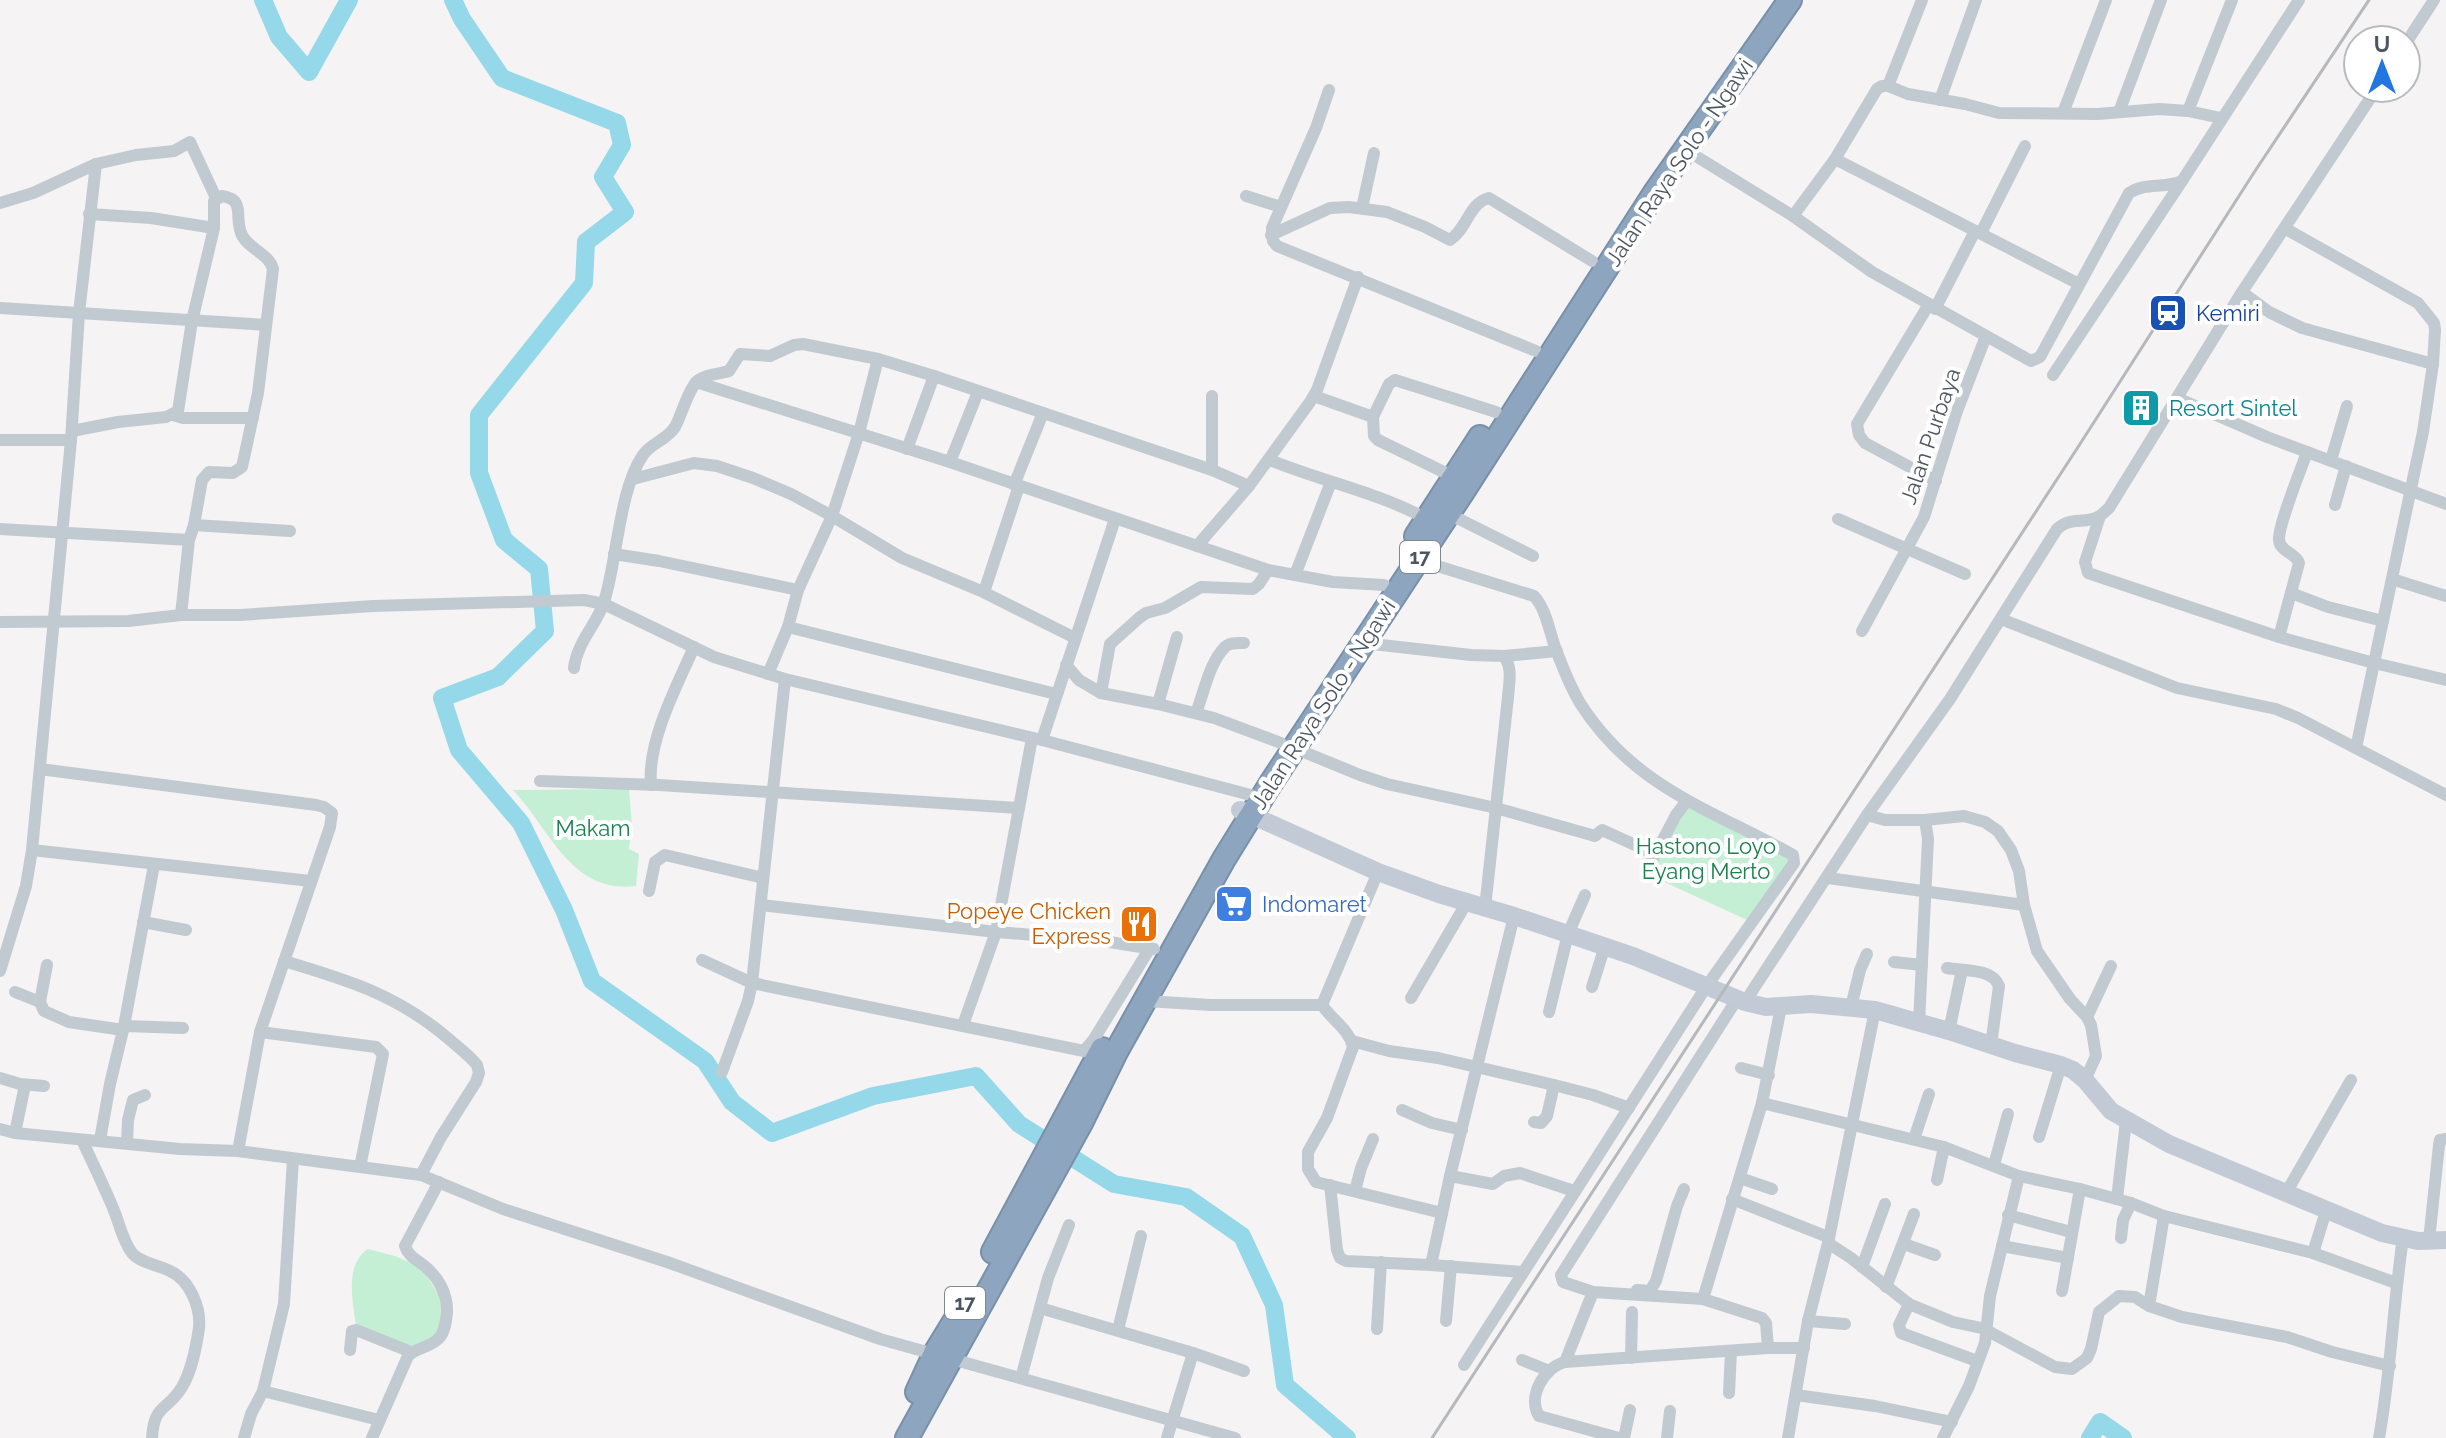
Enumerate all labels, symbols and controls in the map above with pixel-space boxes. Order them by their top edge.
north arrow [2342,24,2422,104]
text: U [2374,31,2390,57]
street label: Jalan Raya Solo - Ngawi [1600,53,1758,271]
station icon: Kemiri [2147,292,2189,334]
place label: Kemiri [2196,300,2260,326]
street label: Jalan Purbaya [1895,365,1965,507]
building icon: Resort Sintel [2120,387,2162,429]
place label: Resort Sintel [2169,395,2297,421]
road number: 17 [1400,541,1440,573]
street label: Jalan Raya Solo - Ngawi [1245,594,1401,814]
park label: Makam [556,815,631,841]
park label: Hastono Loyo Eyang Merto [1636,833,1776,884]
supermarket icon: Indomaret [1213,883,1255,925]
place label: Indomaret [1262,891,1367,917]
place label: Popeye Chicken Express [947,898,1111,949]
restaurant icon: Popeye Chicken Express [1118,903,1160,945]
road number: 17 [945,1287,985,1319]

